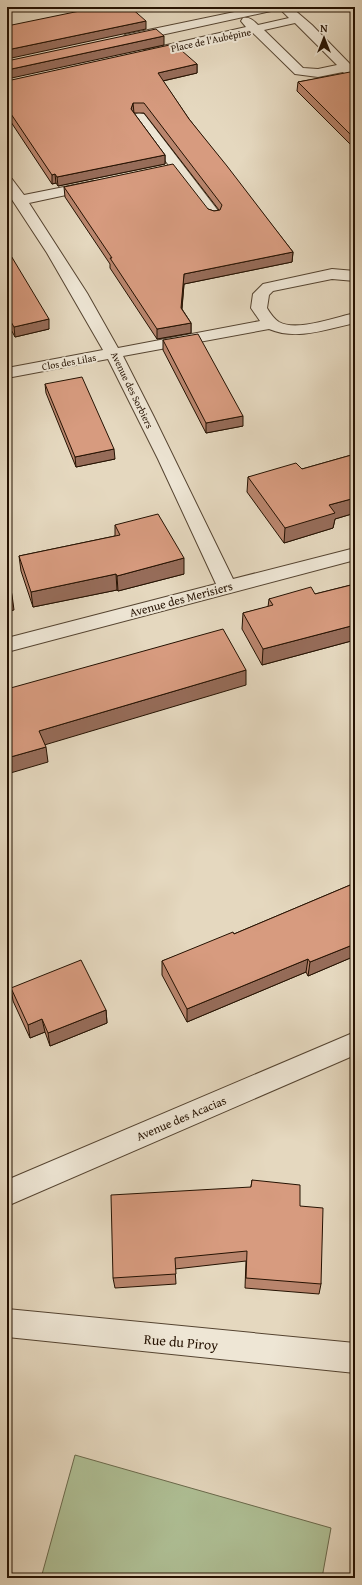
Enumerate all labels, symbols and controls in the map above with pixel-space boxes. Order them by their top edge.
north arrow [304,18,344,58]
text: N [320,20,328,36]
street label: Place de l'Aubépine [169,24,253,56]
street label: Avenue des Sorbiers [107,349,157,431]
street label: Clos des Lilas [41,350,97,374]
street label: Avenue des Merisiers [128,577,235,621]
street label: Avenue des Acacias [133,1091,229,1145]
street label: Rue du Piroy [143,1329,219,1355]

